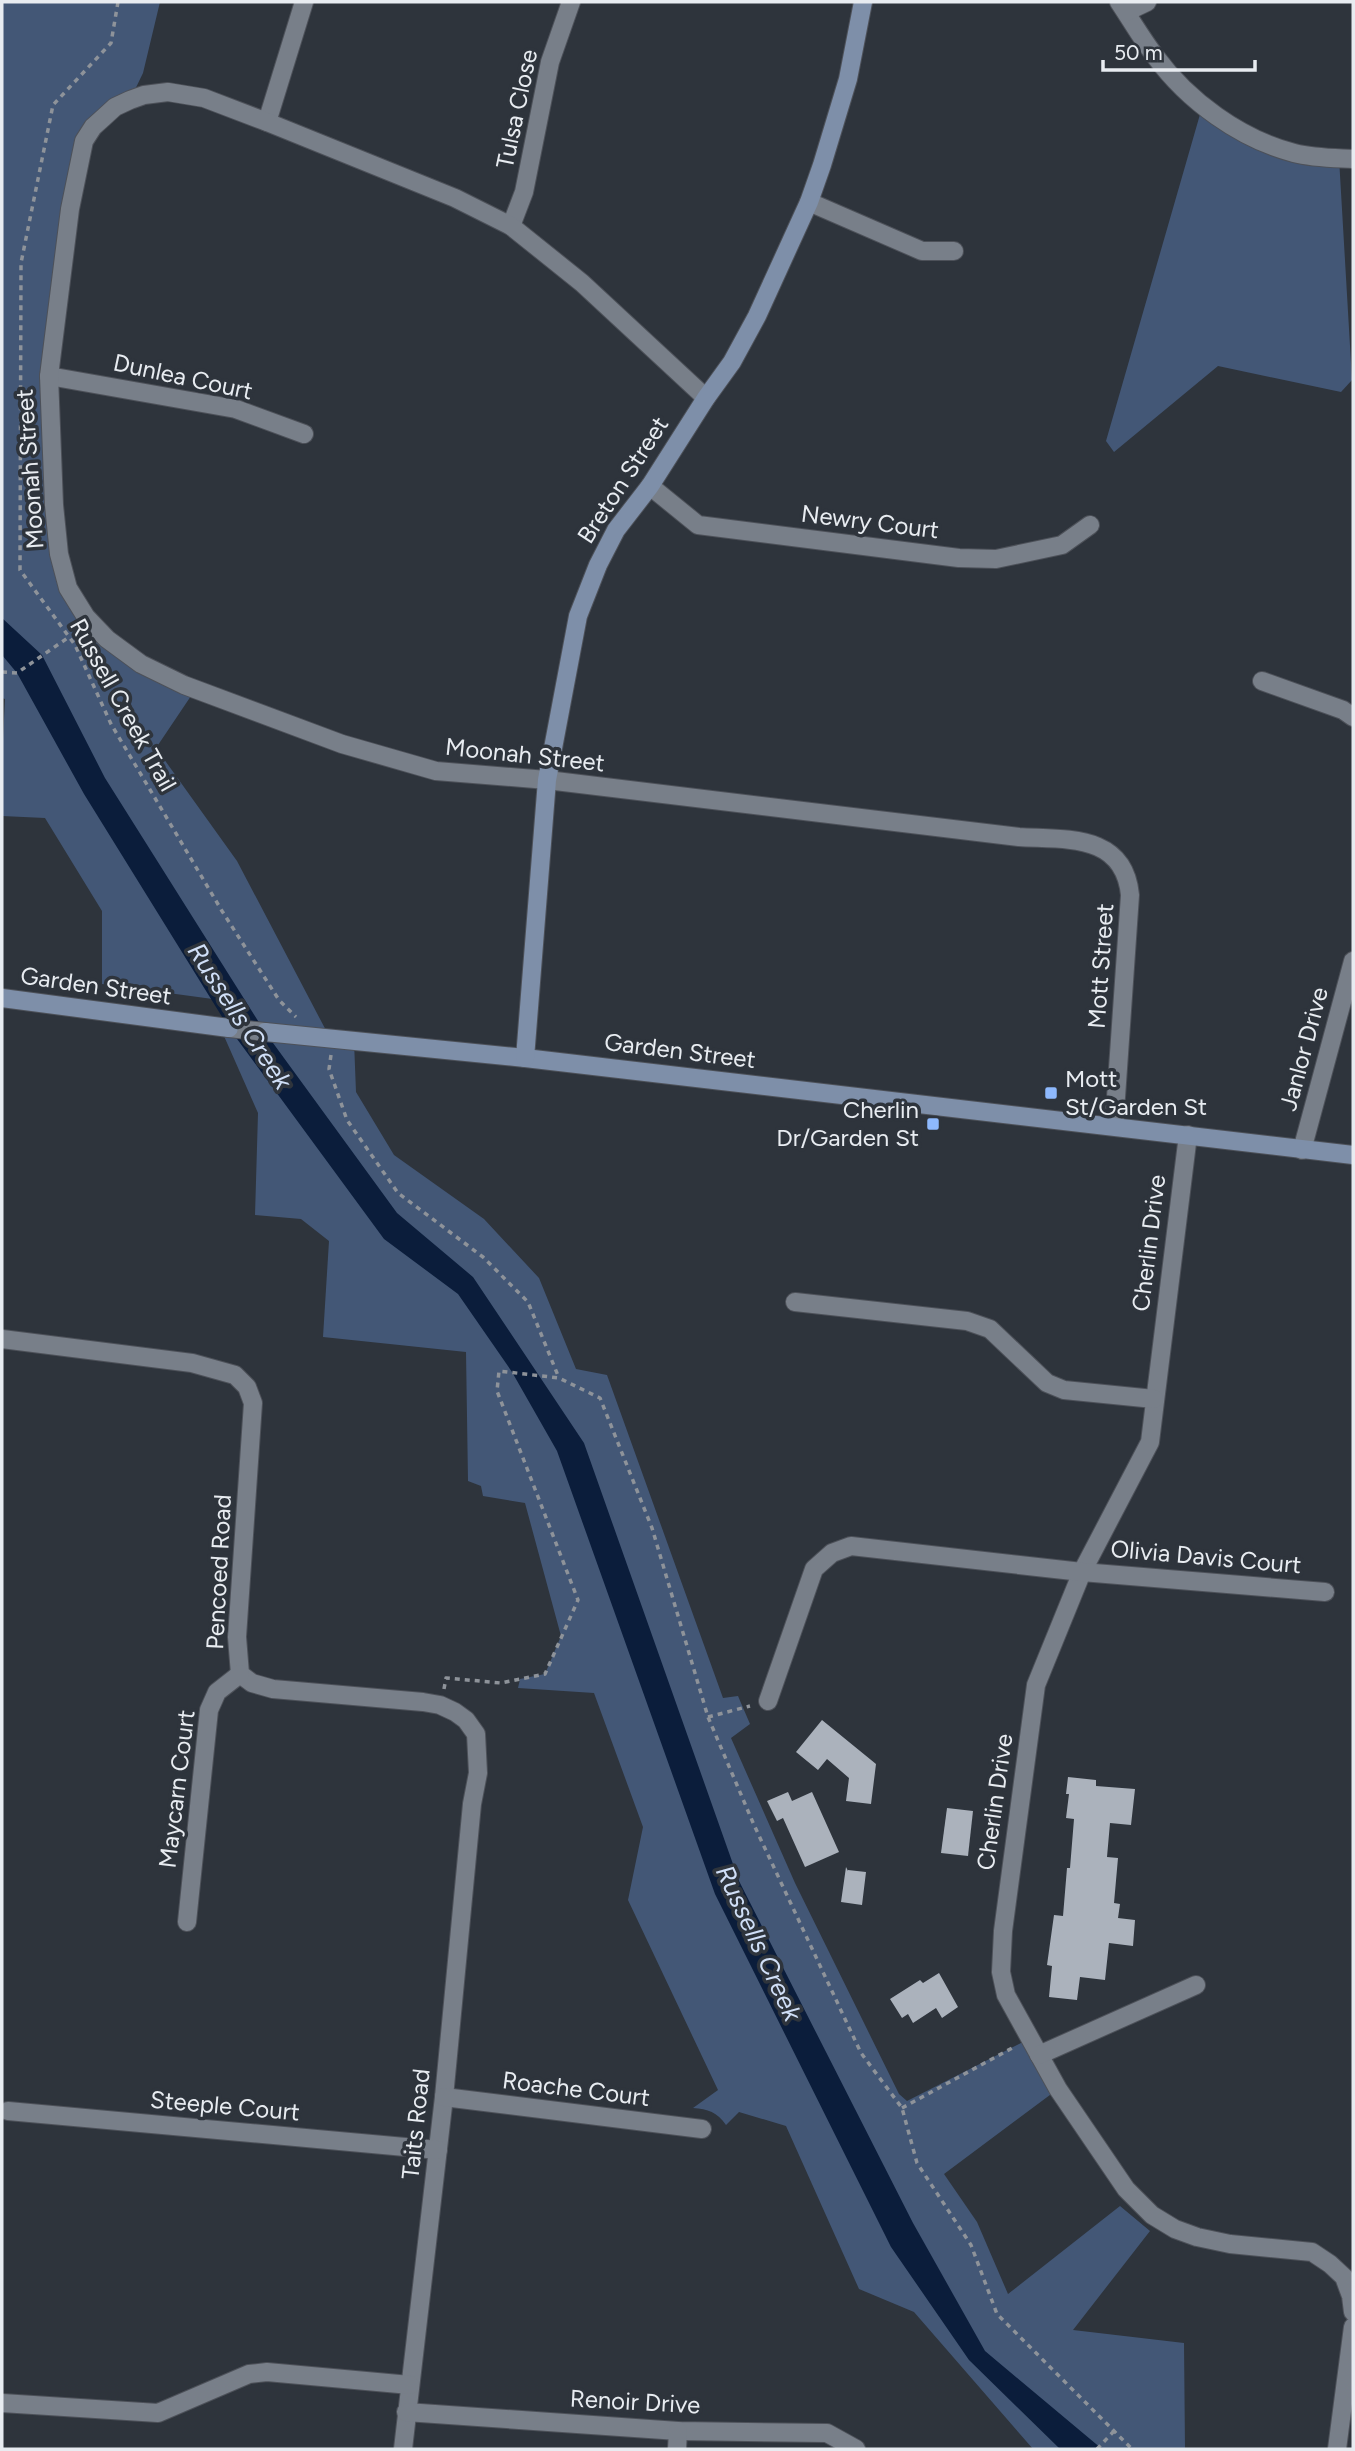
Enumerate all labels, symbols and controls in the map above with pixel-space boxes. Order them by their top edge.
scale bar [1103,28,1255,72]
text: 50 m [1114,40,1163,65]
street label: Tulsa Close [490,47,543,171]
street label: Dunlea Court [111,348,255,405]
street label: Moonah Street [9,388,50,550]
street label: Breton Street [571,411,674,549]
street label: Newry Court [799,499,941,544]
street label: Russell Creek Trail [64,613,183,796]
street label: Moonah Street [444,732,606,777]
street label: Mott Street [1082,902,1119,1030]
water label: Russells Creek [181,937,300,1096]
street label: Garden Street [19,961,173,1010]
street label: Janlor Drive [1273,984,1334,1114]
street label: Garden Street [603,1027,757,1074]
place label: Mott St/Garden St [1065,1064,1207,1121]
marker: Mott St/Garden St [1043,1085,1059,1101]
place label: Cherlin Dr/Garden St [776,1095,919,1152]
marker: Cherlin Dr/Garden St [925,1116,941,1132]
street label: Cherlin Drive [1126,1173,1171,1313]
street label: Pencoed Road [200,1494,237,1650]
street label: Olivia Davis Court [1110,1534,1303,1579]
street label: Maycarn Court [152,1708,201,1870]
street label: Cherlin Drive [971,1732,1018,1872]
water label: Russells Creek [709,1860,810,2027]
street label: Roache Court [501,2065,651,2112]
street label: Taits Road [395,2067,436,2181]
street label: Steeple Court [149,2085,301,2126]
street label: Renoir Drive [569,2384,701,2419]

